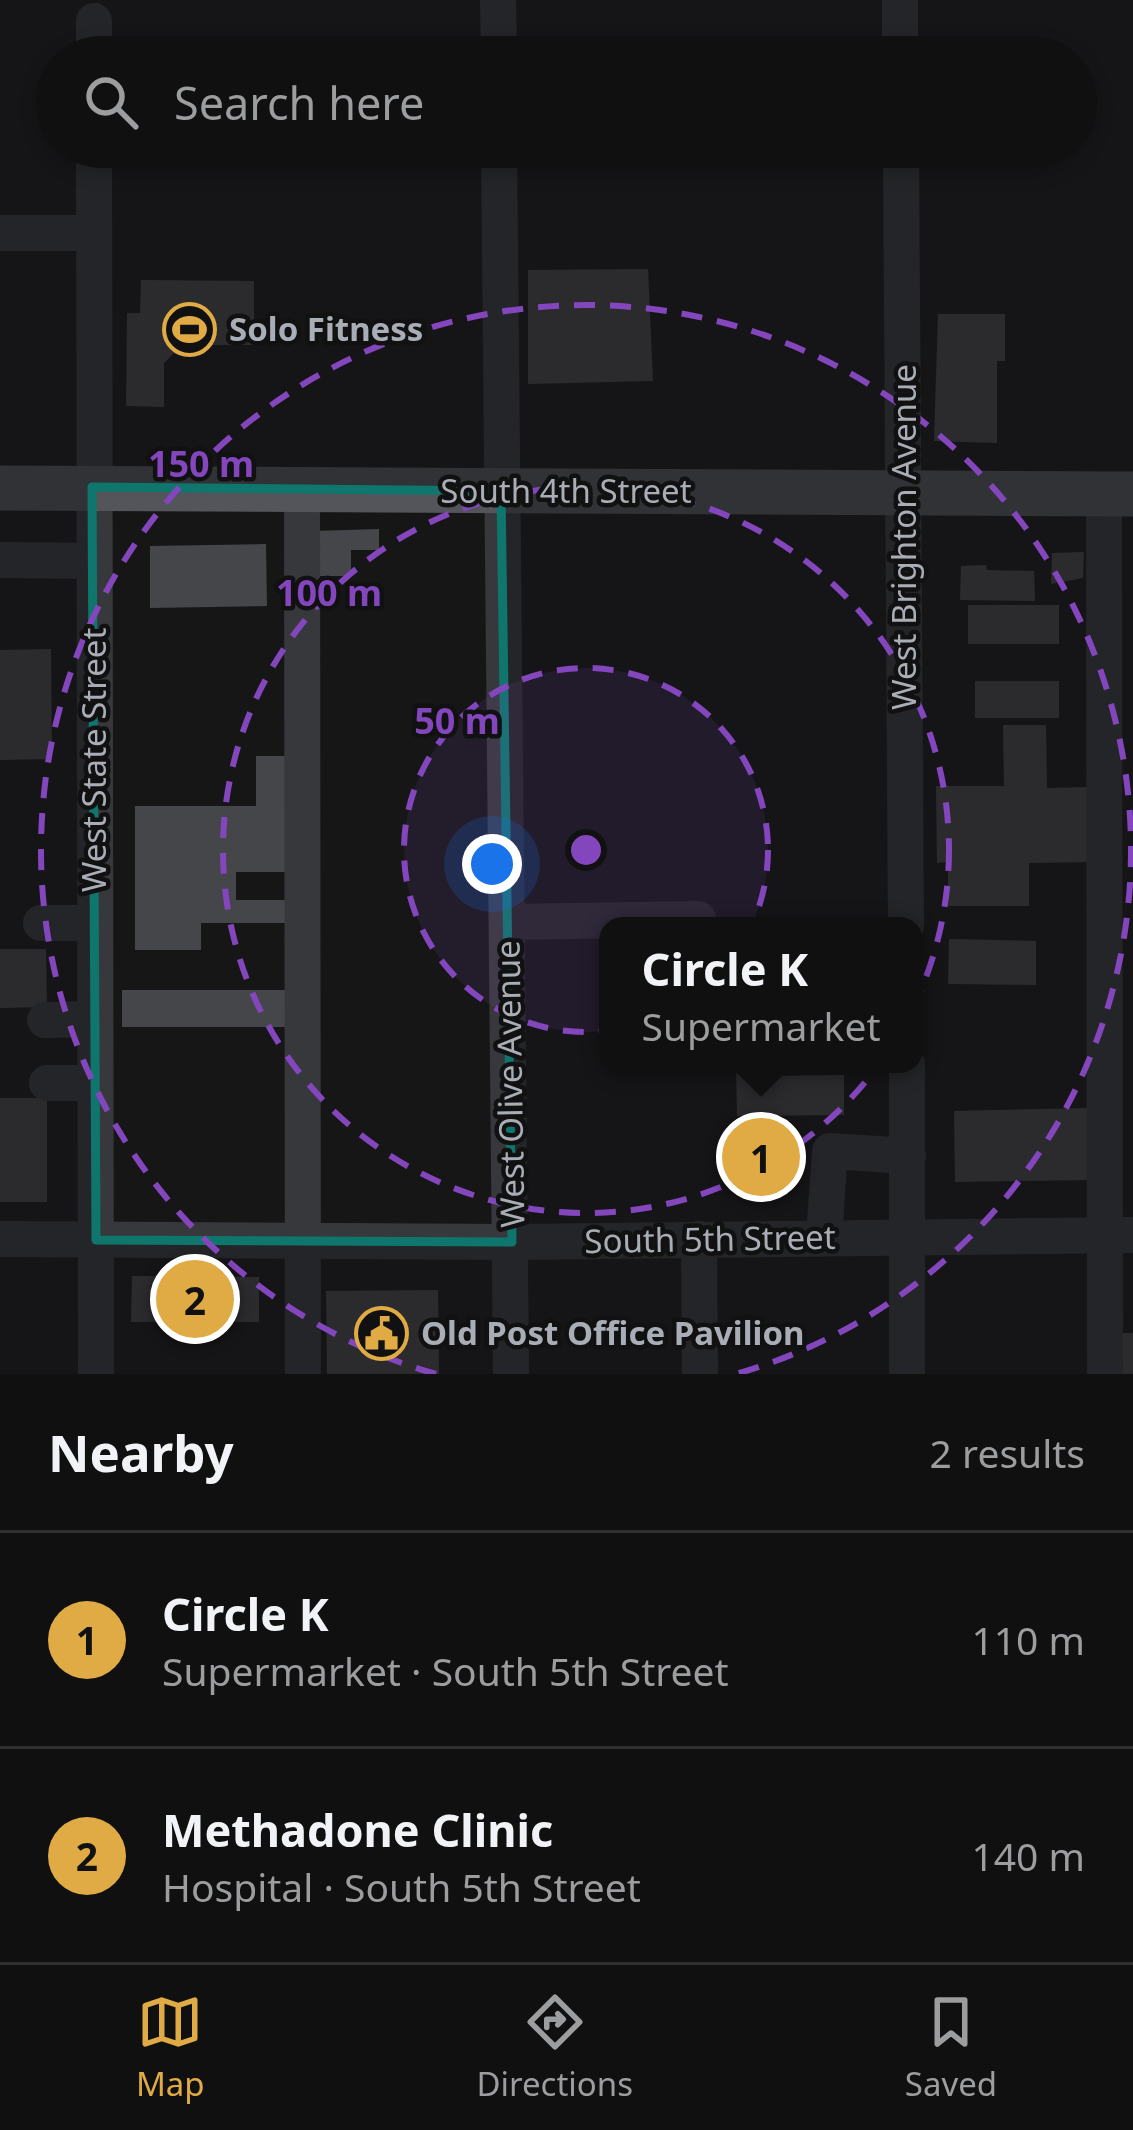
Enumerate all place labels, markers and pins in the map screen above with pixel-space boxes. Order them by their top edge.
sports icon: Solo Fitness [162,301,218,357]
place label: Solo Fitness [229,306,423,351]
centre of rings [565,829,607,871]
pin: 1 [722,1112,800,1202]
pin: 2 [156,1254,234,1344]
public building icon: Old Post Office Pavilion [354,1305,410,1361]
place label: Old Post Office Pavilion [421,1310,804,1355]

